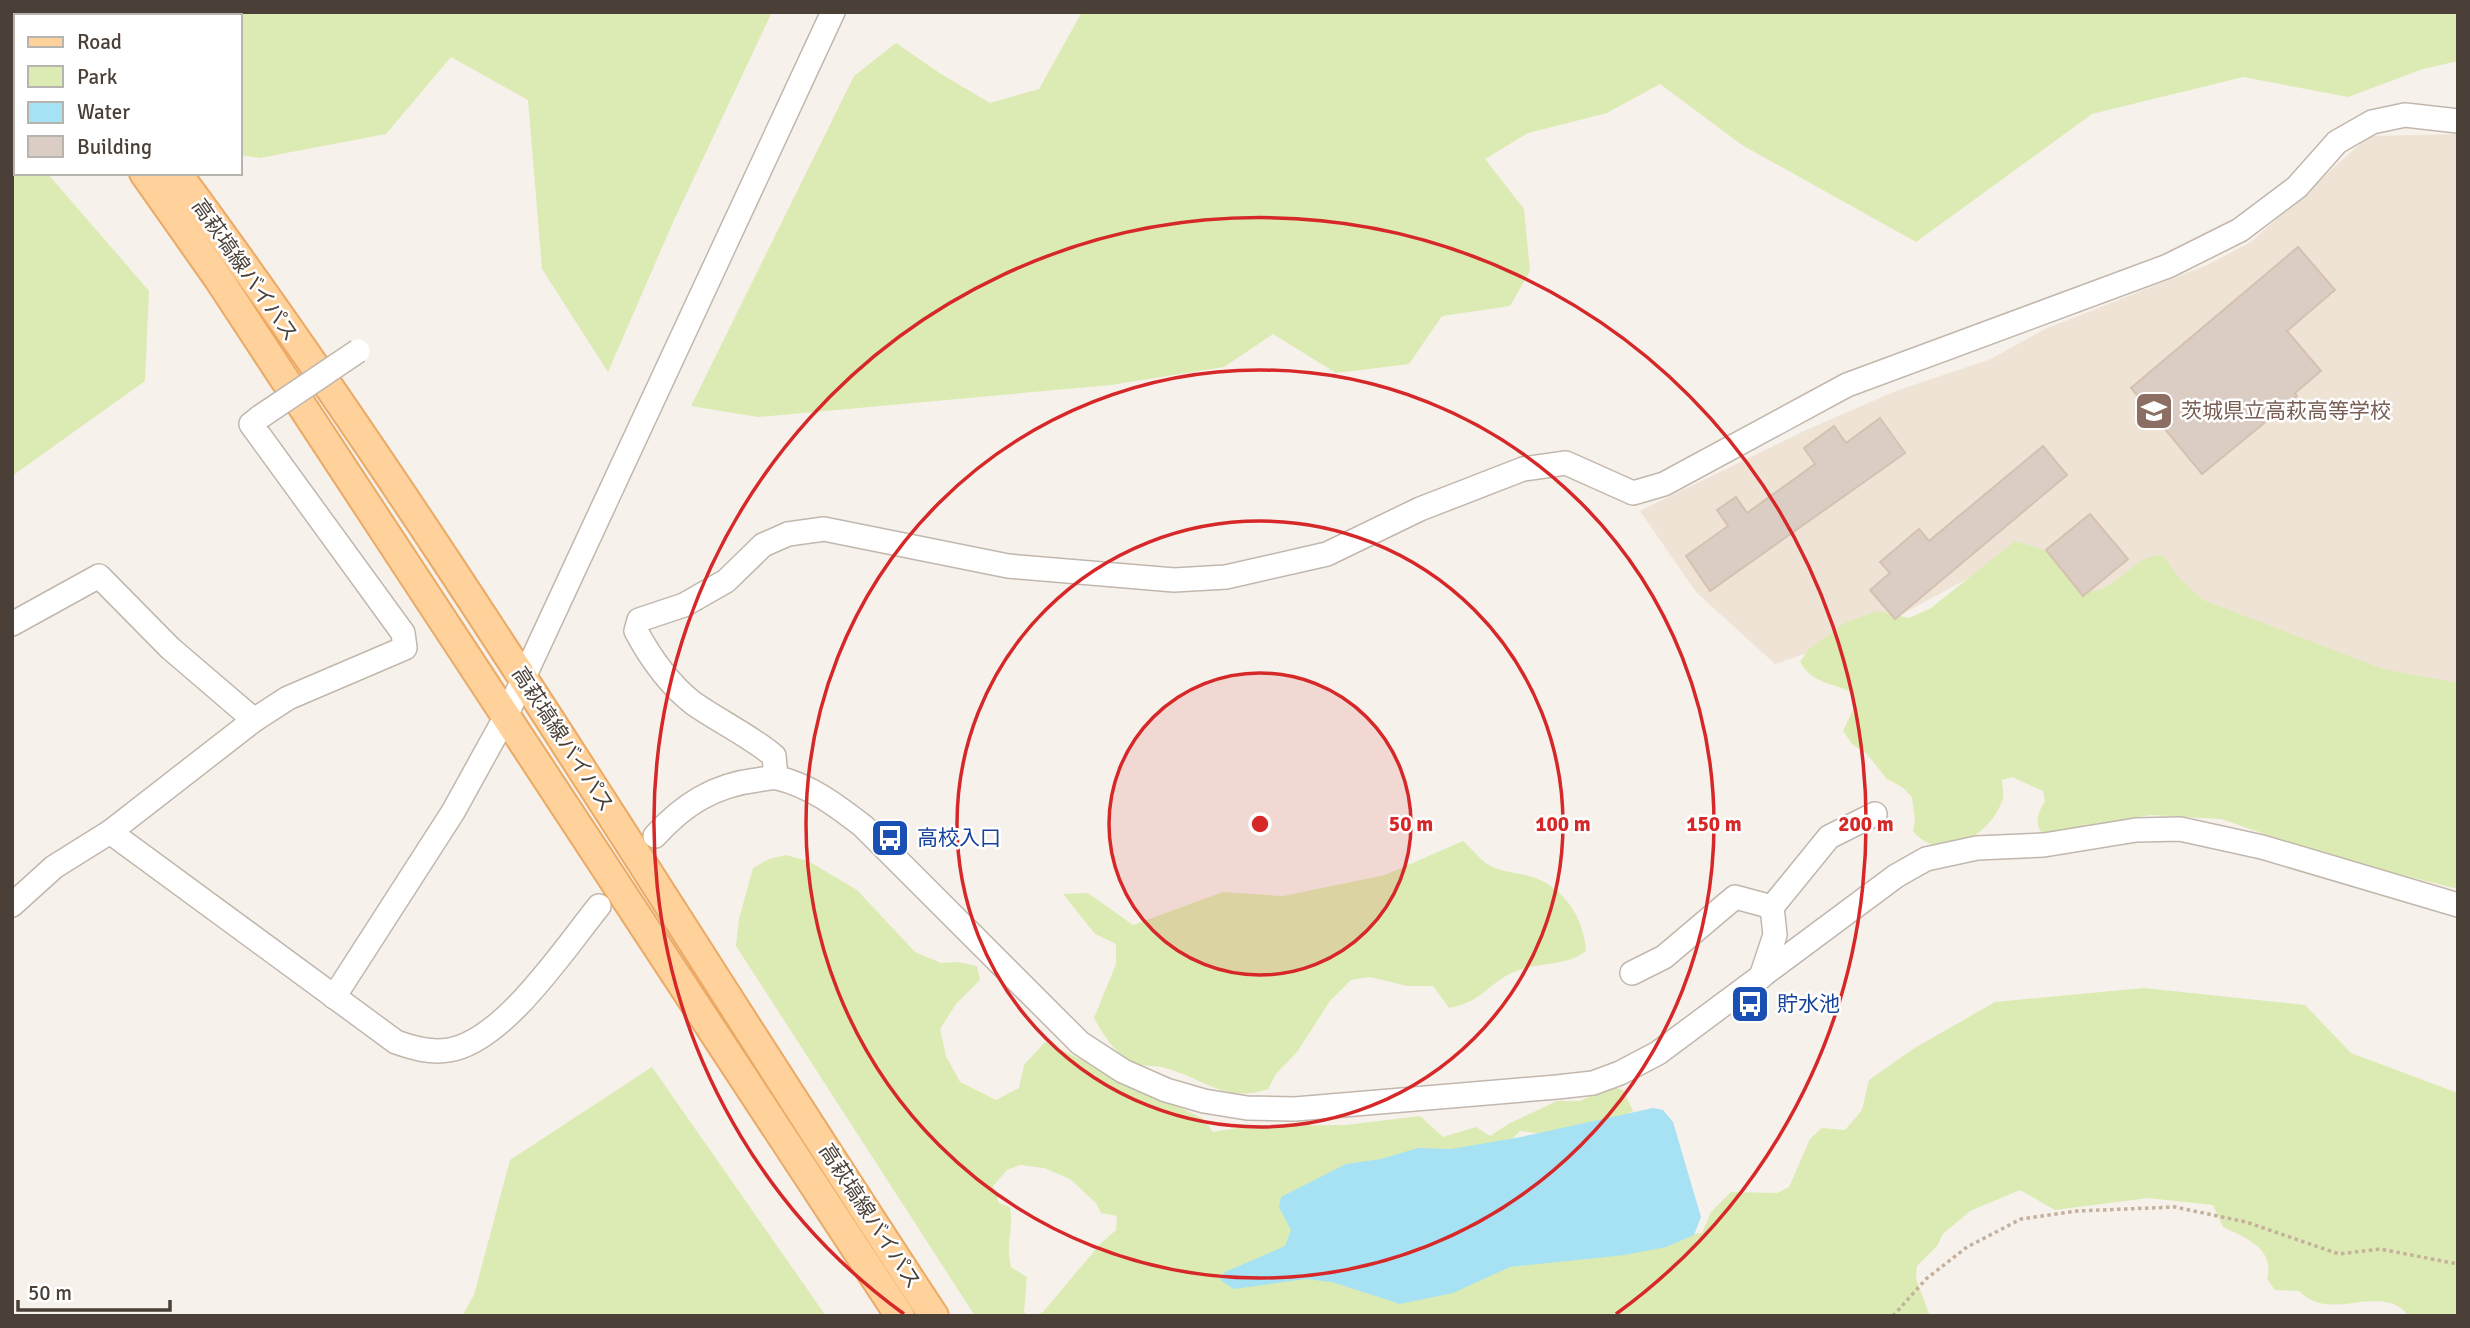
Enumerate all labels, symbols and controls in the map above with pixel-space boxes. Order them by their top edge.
legend [14,14,242,175]
text: Road [77,29,122,55]
text: Park [77,64,118,90]
text: Water [77,99,130,125]
text: Building [77,134,152,160]
street label: 高萩塙線バイパス [186,194,304,346]
school or university icon: 茨城県立高萩高等学校 [2133,390,2175,432]
place label: 茨城県立高萩高等学校 [2181,398,2391,424]
street label: 高萩塙線バイパス [506,662,620,816]
text: 50 m [1389,811,1433,837]
text: 100 m [1535,811,1591,837]
text: 150 m [1686,811,1742,837]
text: 200 m [1838,811,1894,837]
centre of rings [1248,812,1272,836]
bus stop icon: 高校入口 [869,817,911,859]
place label: 高校入口 [917,825,1001,851]
bus stop icon: 貯水池 [1729,983,1771,1025]
place label: 貯水池 [1777,991,1840,1017]
street label: 高萩塙線バイパス [813,1139,927,1293]
scale bar [18,1268,170,1312]
text: 50 m [28,1280,72,1306]

